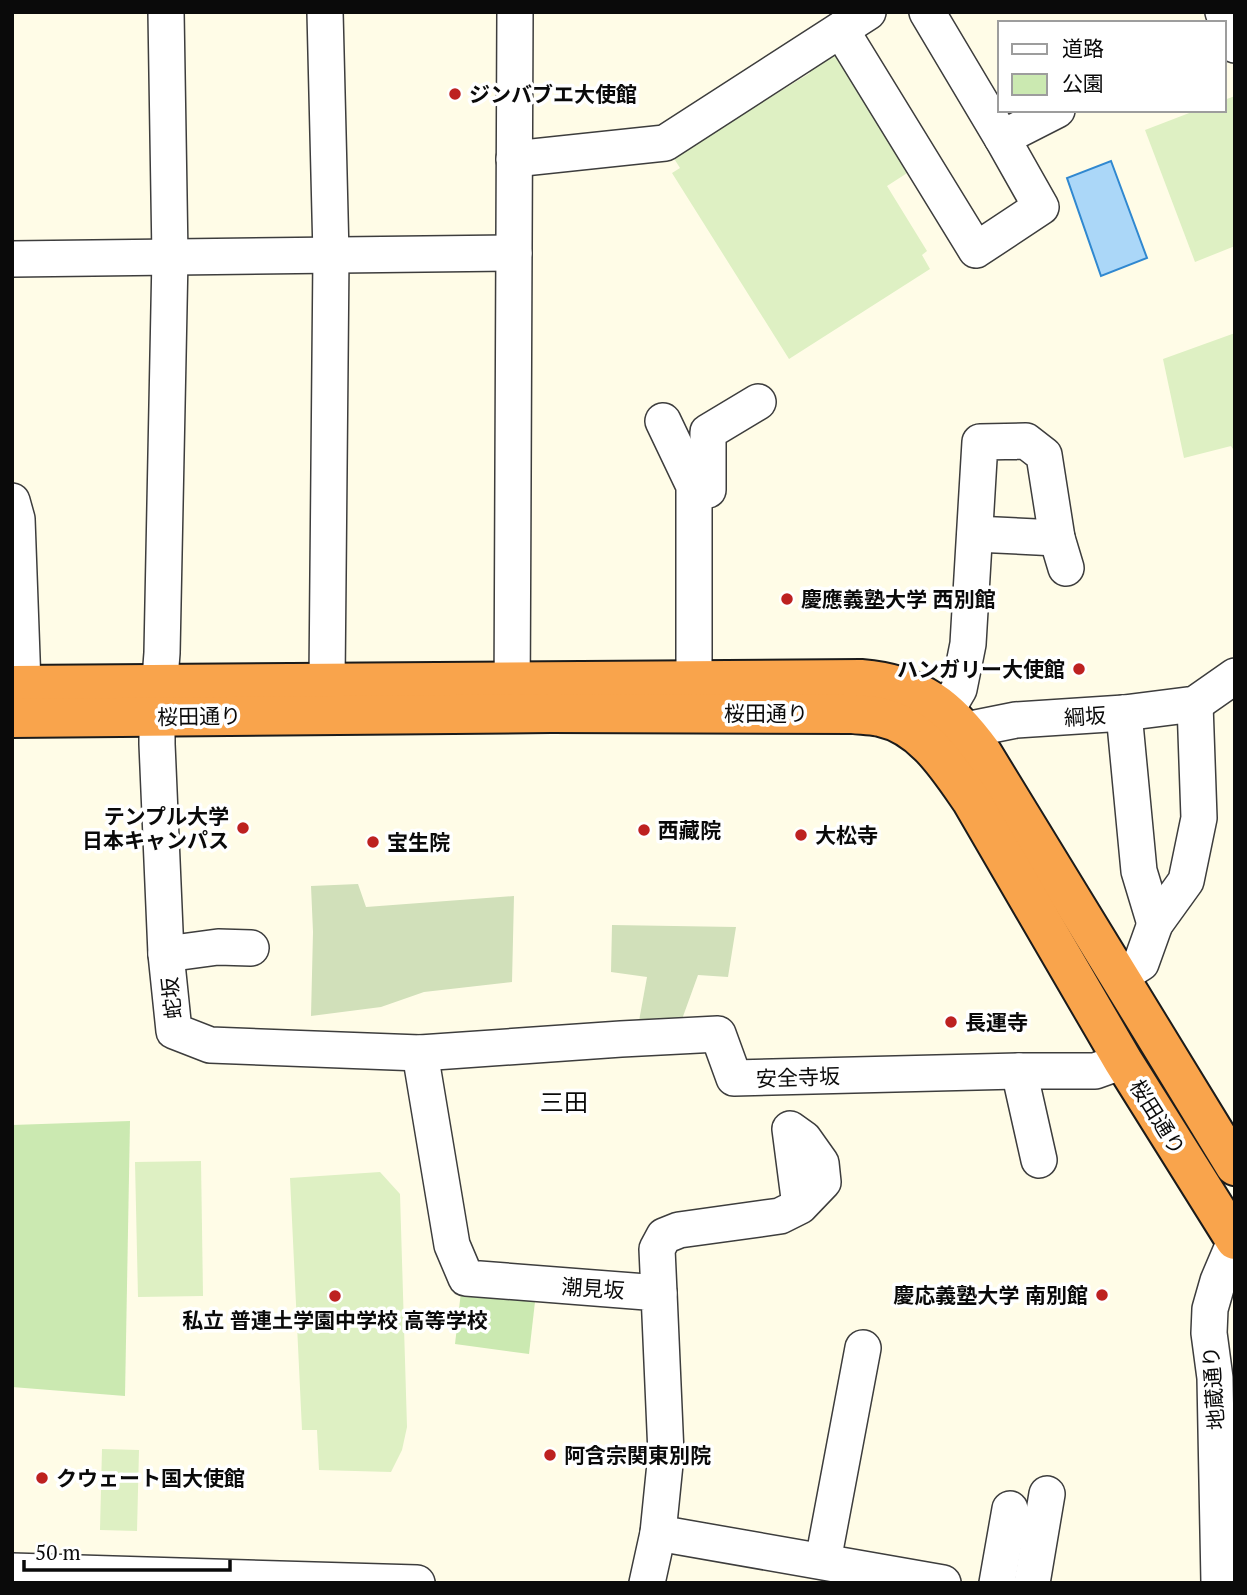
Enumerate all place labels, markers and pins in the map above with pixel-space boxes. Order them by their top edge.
place label: ジンバブエ大使館 [469,80,637,108]
marker: ジンバブエ大使館 [447,86,463,102]
place label: 慶應義塾大学 西別館 [801,585,996,613]
marker: 慶應義塾大学 西別館 [779,591,795,607]
place label: ハンガリー大使館 [897,655,1065,683]
marker: ハンガリー大使館 [1071,661,1087,677]
place label: テンプル大学 日本キャンパス [82,802,229,854]
place label: 西藏院 [658,816,721,844]
marker: テンプル大学 日本キャンパス [235,820,251,836]
place label: 大松寺 [815,821,878,849]
marker: 西藏院 [636,822,652,838]
marker: 大松寺 [793,827,809,843]
place label: 宝生院 [387,828,450,856]
marker: 宝生院 [365,834,381,850]
place label: 長運寺 [965,1008,1028,1036]
marker: 長運寺 [943,1014,959,1030]
place label: 慶応義塾大学 南別館 [893,1281,1088,1309]
marker: 慶応義塾大学 南別館 [1094,1287,1110,1303]
marker: 私立 普連土学園中学校 高等学校 [327,1288,343,1304]
place label: 私立 普連土学園中学校 高等学校 [182,1306,488,1334]
place label: 阿含宗関東別院 [564,1441,711,1469]
marker: 阿含宗関東別院 [542,1447,558,1463]
place label: クウェート国大使館 [56,1464,245,1492]
marker: クウェート国大使館 [34,1470,50,1486]

